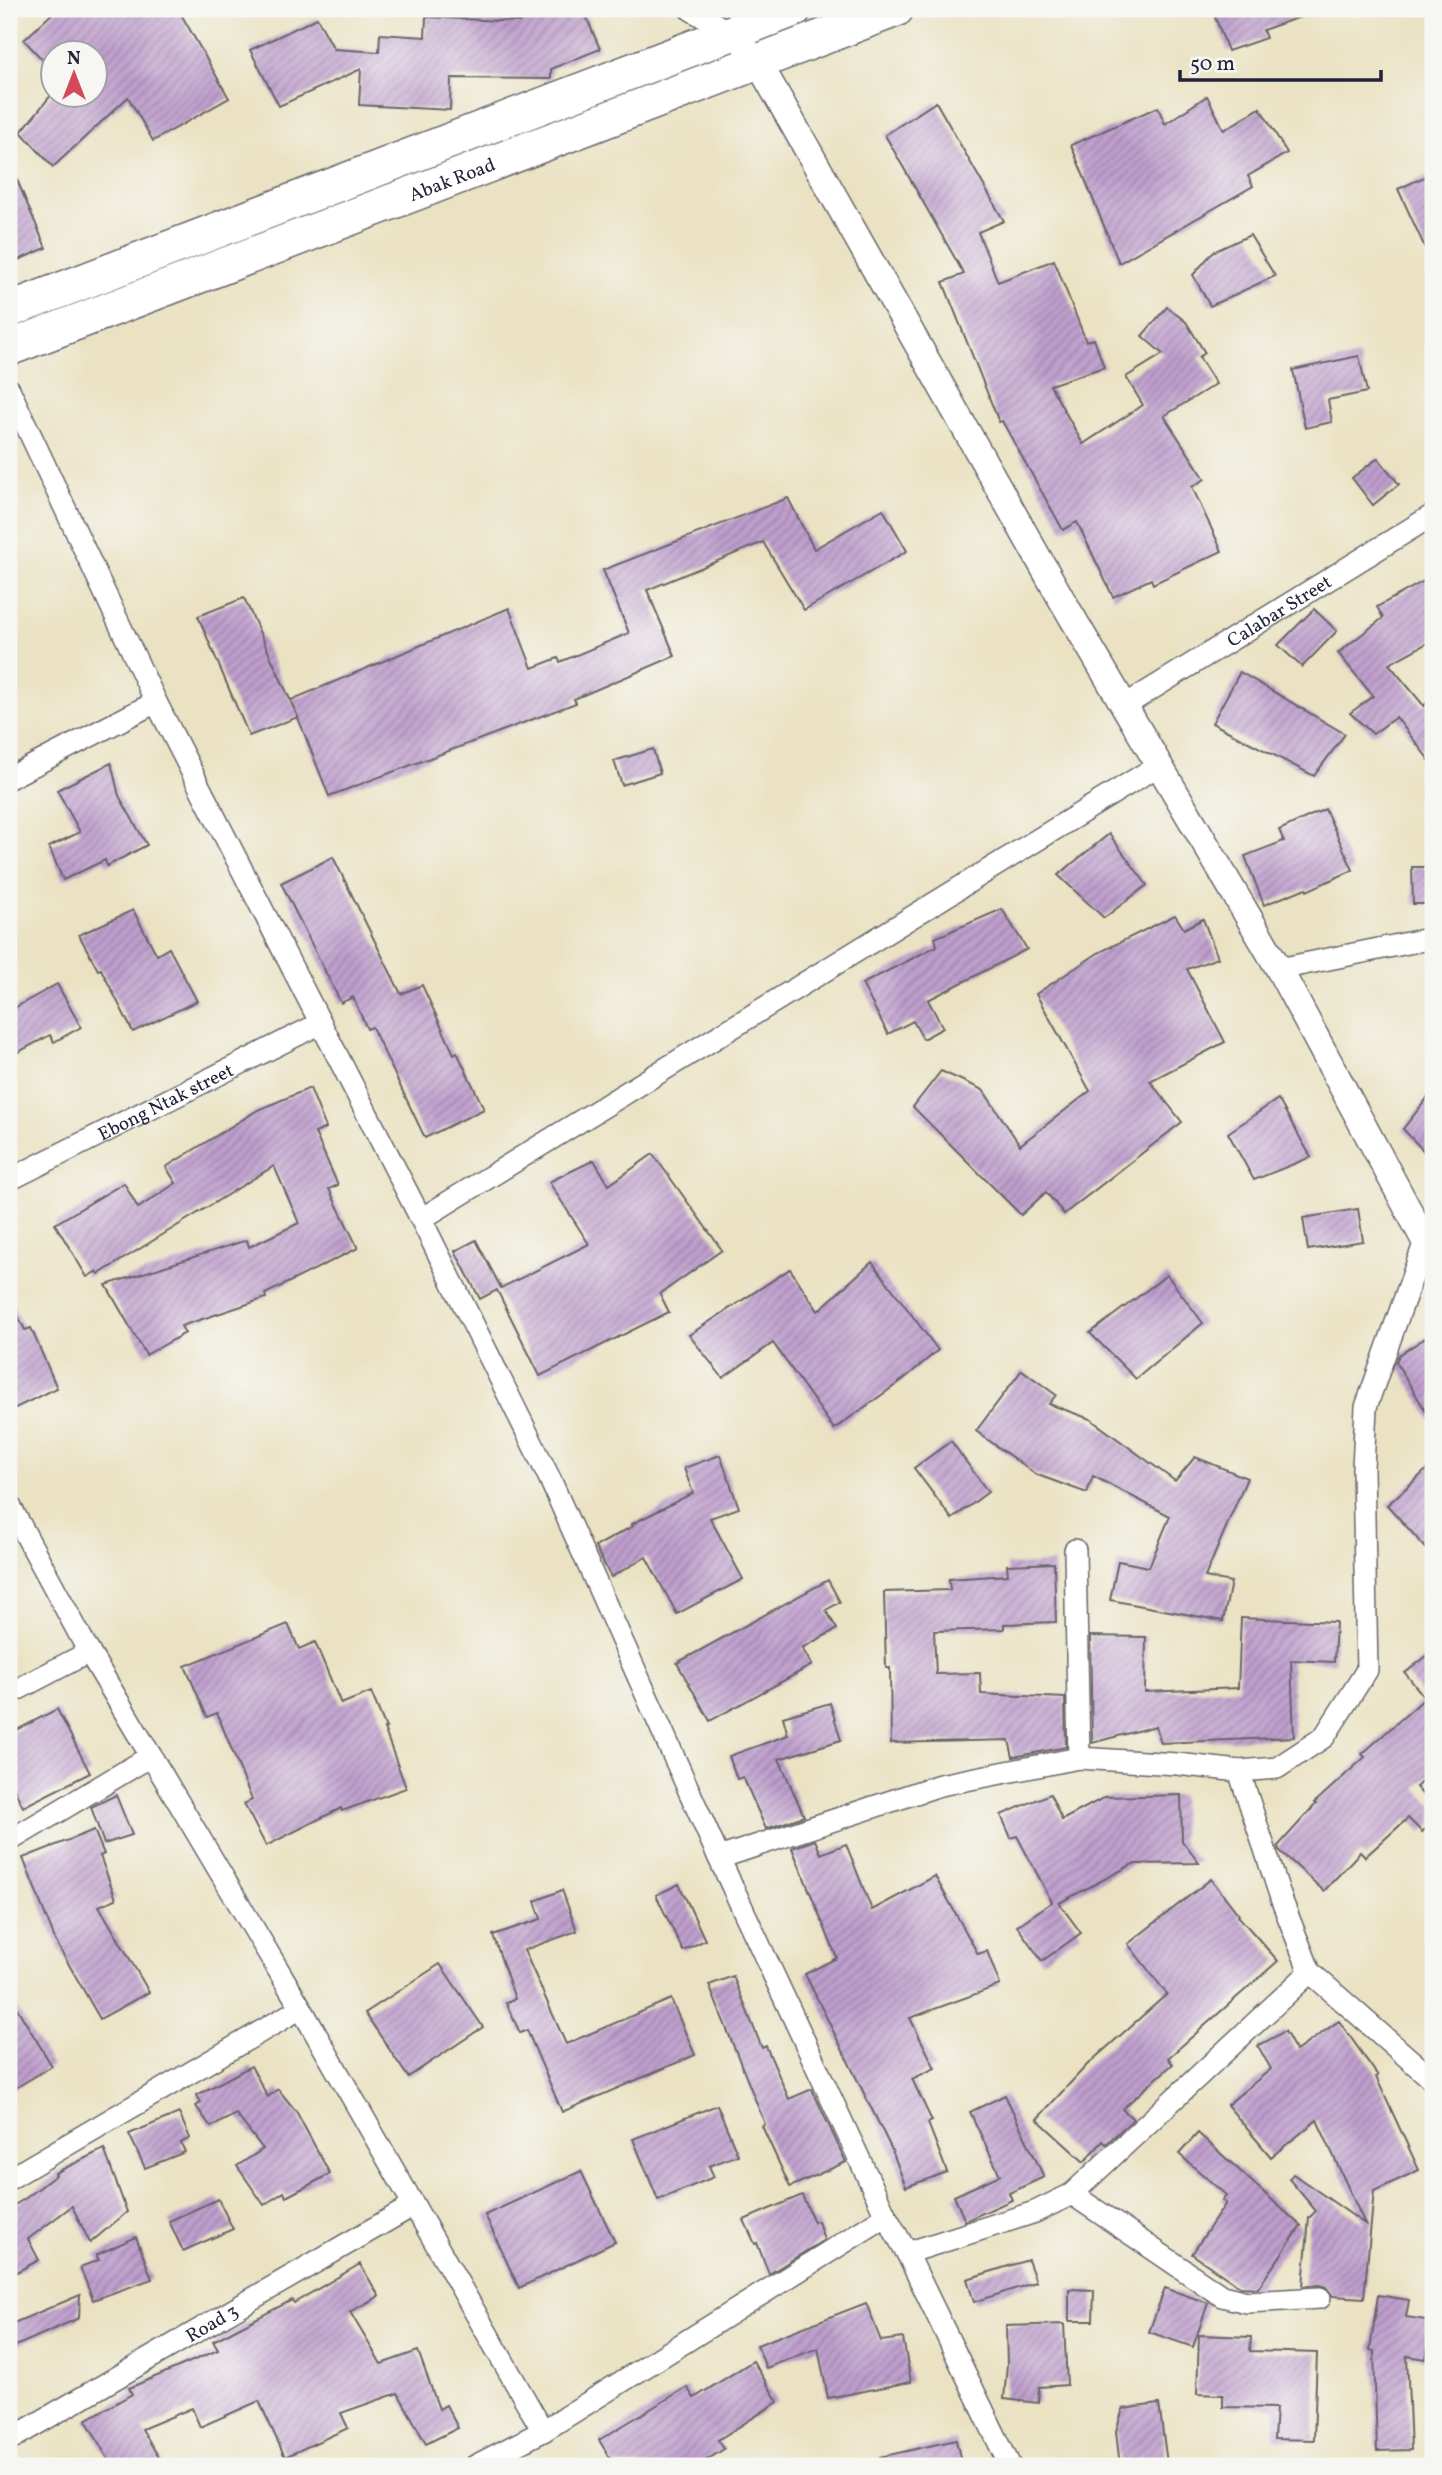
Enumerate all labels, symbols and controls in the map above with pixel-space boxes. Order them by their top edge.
north arrow [38,38,108,108]
scale bar [1180,38,1381,82]
text: N [67,46,81,72]
text: 50 m [1190,50,1235,79]
street label: Abak Road [406,152,499,209]
street label: Calabar Street [1223,570,1337,654]
street label: Ebong Ntak street [94,1058,239,1148]
street label: Road 3 [181,2299,243,2350]

